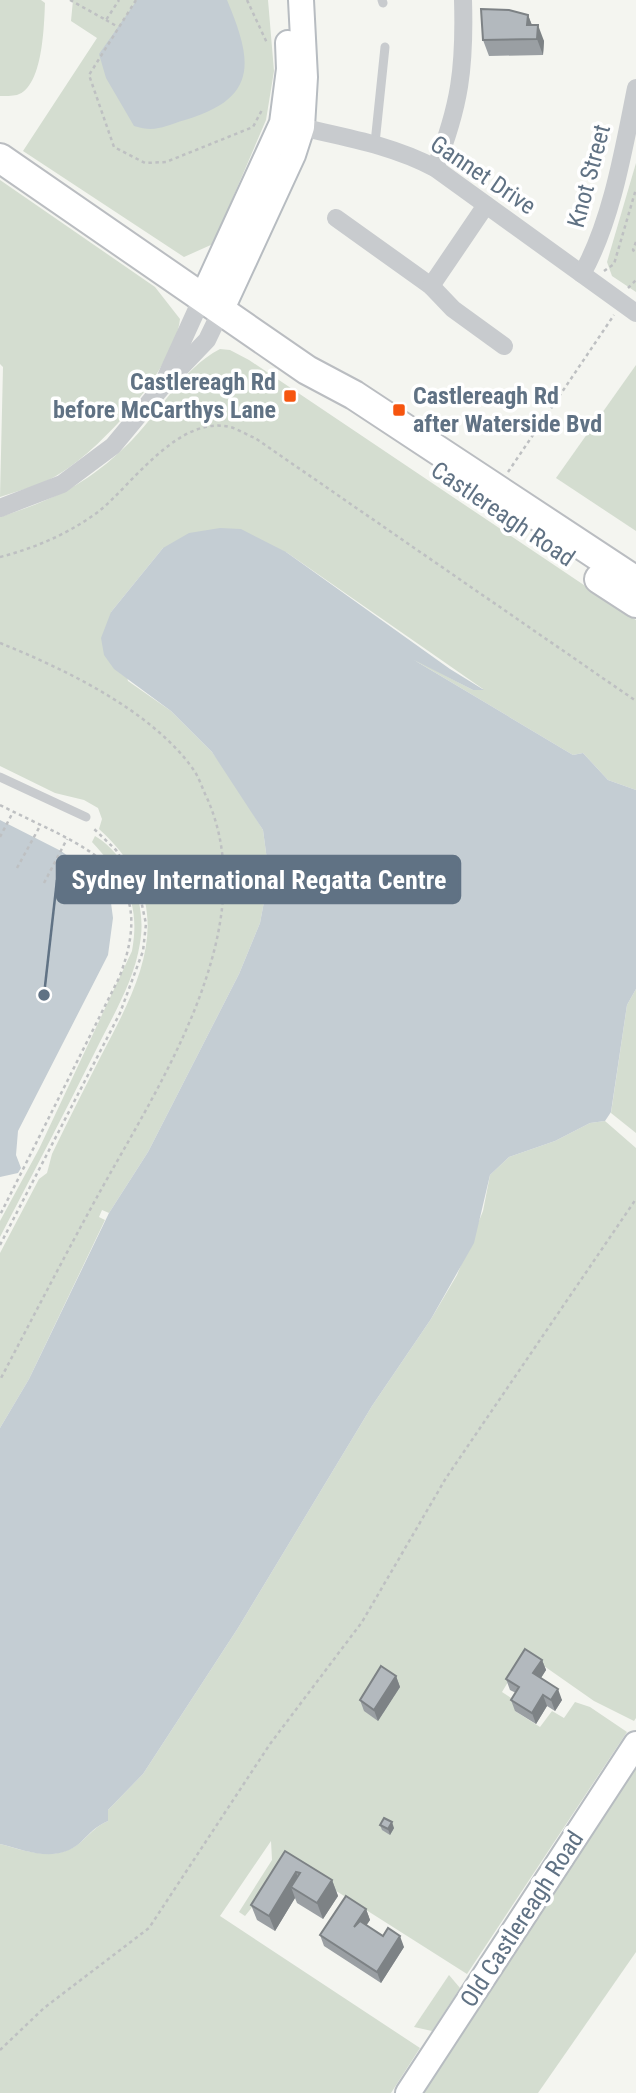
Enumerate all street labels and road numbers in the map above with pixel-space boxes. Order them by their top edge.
street label: Knot Street [562,121,616,231]
street label: Gannet Drive [425,130,541,220]
street label: Castlereagh Road [426,456,580,572]
street label: Old Castlereagh Road [455,1826,589,2012]

